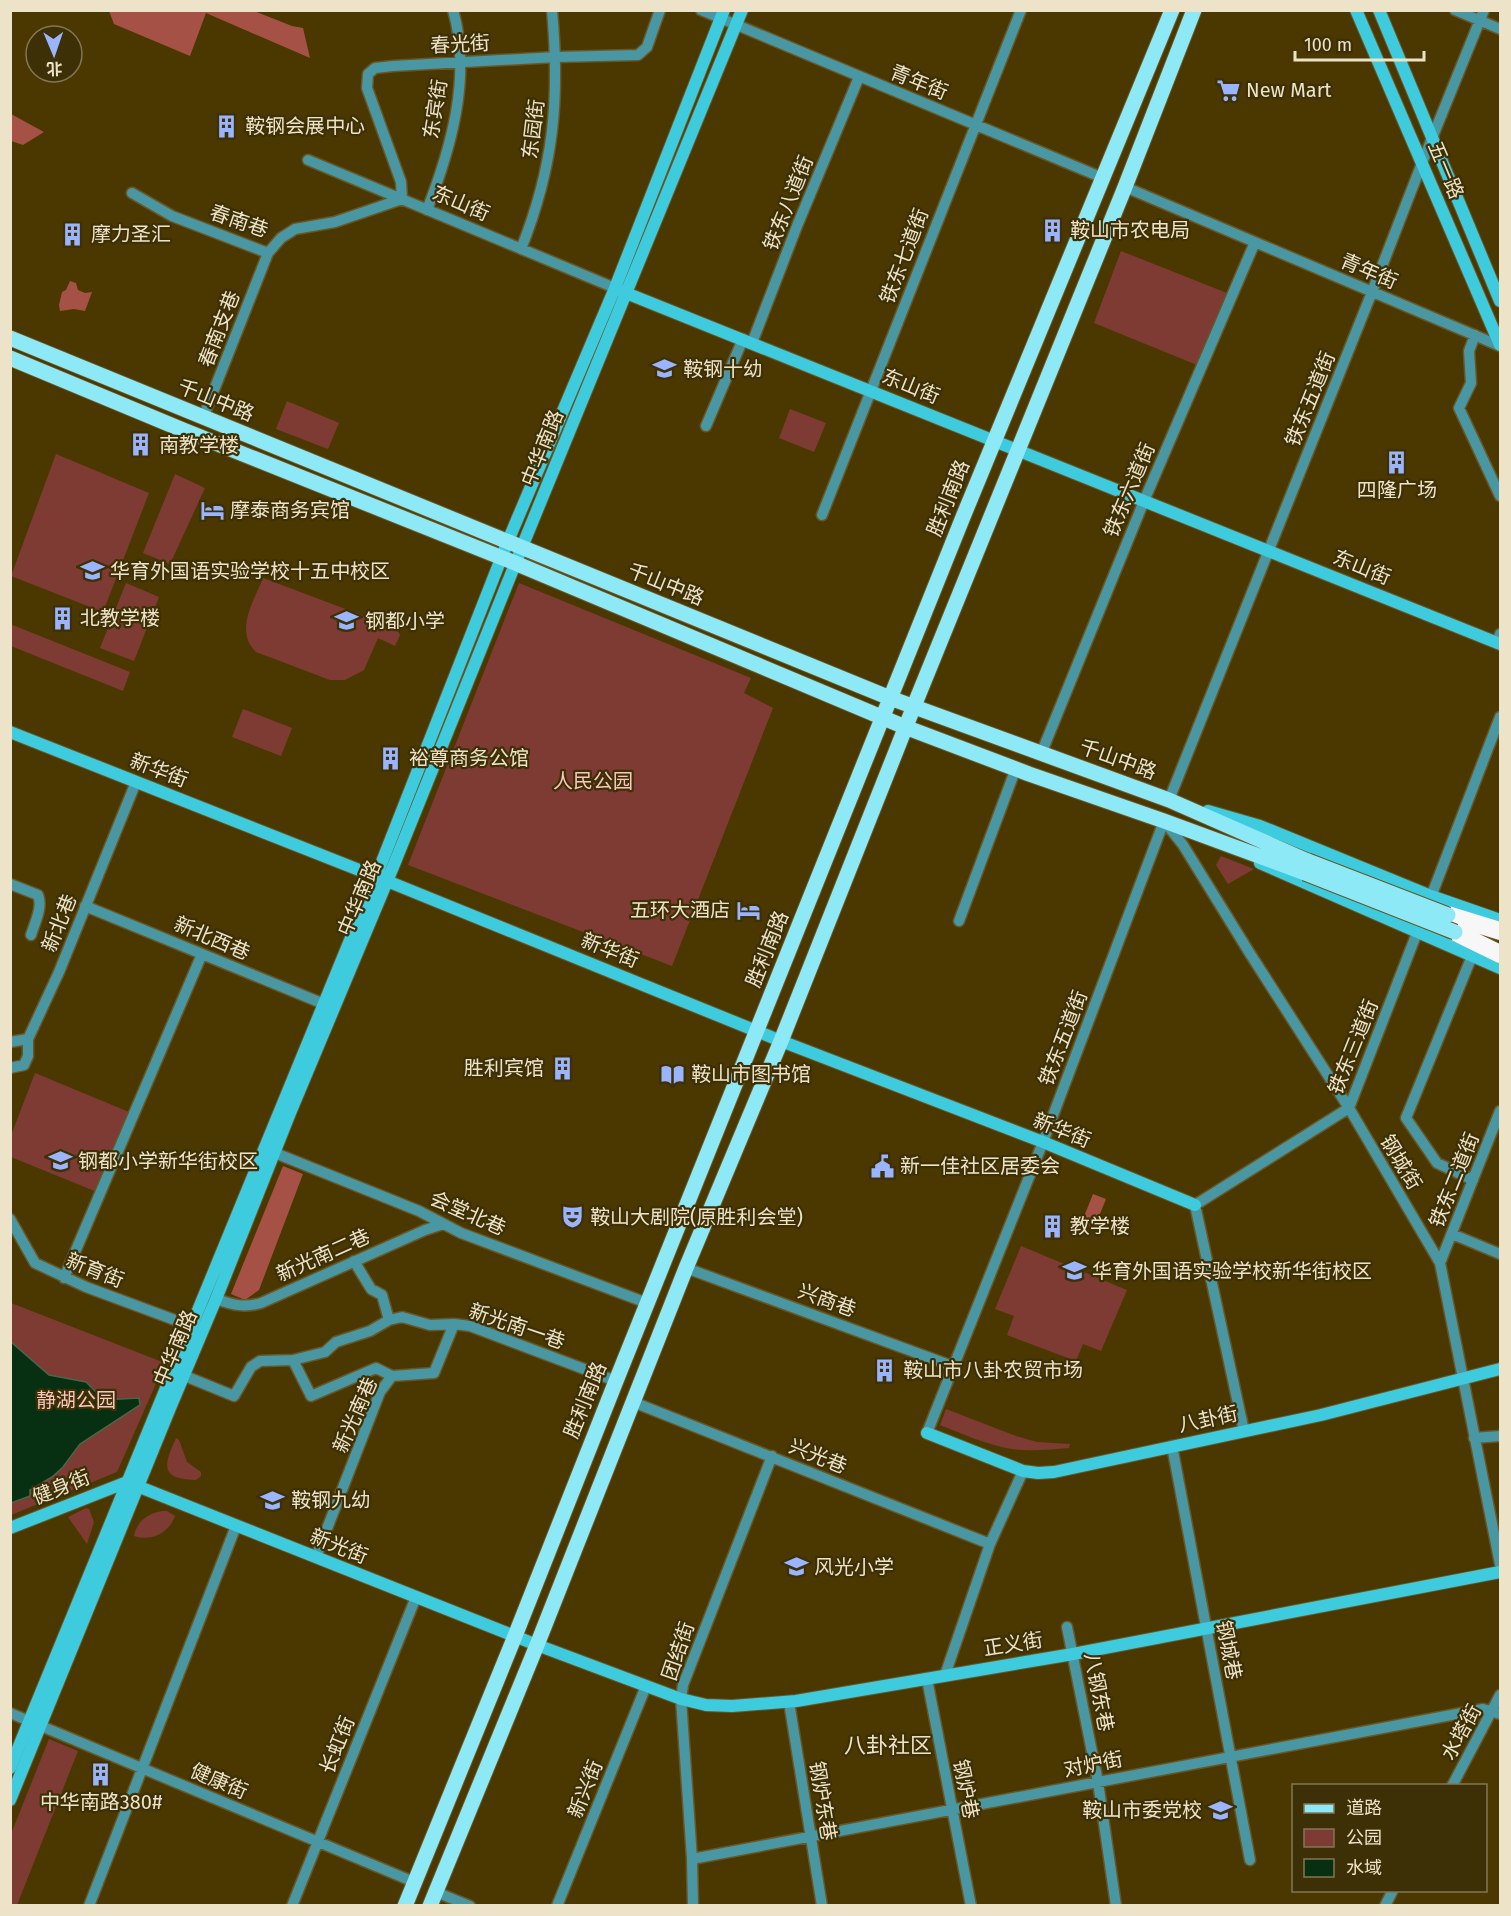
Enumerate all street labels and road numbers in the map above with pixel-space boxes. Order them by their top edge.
street label: 春光街 [429,30,491,58]
street label: 青年街 [887,60,951,104]
street label: 东宾街 [418,77,452,141]
street label: 东园街 [517,98,549,160]
street label: 五一路 [1423,138,1469,202]
street label: 铁东八道街 [758,152,818,254]
street label: 东山街 [429,180,493,226]
street label: 春南巷 [207,200,271,242]
street label: 铁东七道街 [875,205,933,307]
street label: 青年街 [1337,248,1401,294]
street label: 春南支巷 [193,287,245,371]
street label: 铁东五道街 [1280,348,1340,450]
street label: 东山街 [879,364,943,408]
street label: 千山中路 [174,374,258,426]
street label: 中华南路 [516,406,568,490]
street label: 铁东六道街 [1098,439,1160,541]
street label: 胜利南路 [922,456,974,540]
street label: 东山街 [1330,545,1394,589]
street label: 千山中路 [624,558,708,610]
street label: 千山中路 [1076,734,1160,784]
street label: 新华街 [127,748,191,792]
street label: 中华南路 [332,856,386,940]
street label: 新北巷 [37,891,81,955]
street label: 胜利南路 [741,907,793,991]
street label: 新北西巷 [170,911,254,965]
street label: 新华街 [578,928,642,972]
street label: 铁东五道街 [1034,987,1092,1089]
street label: 铁东三道街 [1323,996,1383,1098]
street label: 新华街 [1030,1108,1094,1152]
street label: 铁东二道街 [1424,1129,1484,1231]
street label: 钢城街 [1375,1130,1427,1194]
street label: 会堂北巷 [427,1186,509,1240]
street label: 新光南二巷 [272,1224,374,1286]
street label: 新育街 [63,1248,127,1292]
street label: 兴商巷 [795,1278,859,1322]
street label: 新光南一巷 [466,1298,568,1354]
street label: 中华南路 [148,1306,202,1390]
street label: 胜利南路 [559,1358,611,1442]
street label: 新光南巷 [328,1374,382,1456]
street label: 八卦街 [1176,1401,1240,1437]
street label: 兴光巷 [786,1434,850,1478]
street label: 健身街 [29,1465,93,1509]
street label: 新光街 [307,1524,371,1568]
street label: 钢城巷 [1211,1618,1247,1682]
street label: 团结街 [657,1619,699,1683]
street label: 正义街 [981,1627,1045,1661]
street label: 八钢东巷 [1080,1650,1118,1734]
street label: 水塔街 [1436,1700,1486,1764]
street label: 长虹街 [315,1713,359,1777]
street label: 对炉街 [1061,1746,1125,1782]
street label: 新兴街 [563,1757,607,1821]
street label: 钢炉巷 [948,1757,984,1821]
street label: 健康街 [187,1758,251,1804]
street label: 钢炉东巷 [805,1760,841,1842]

